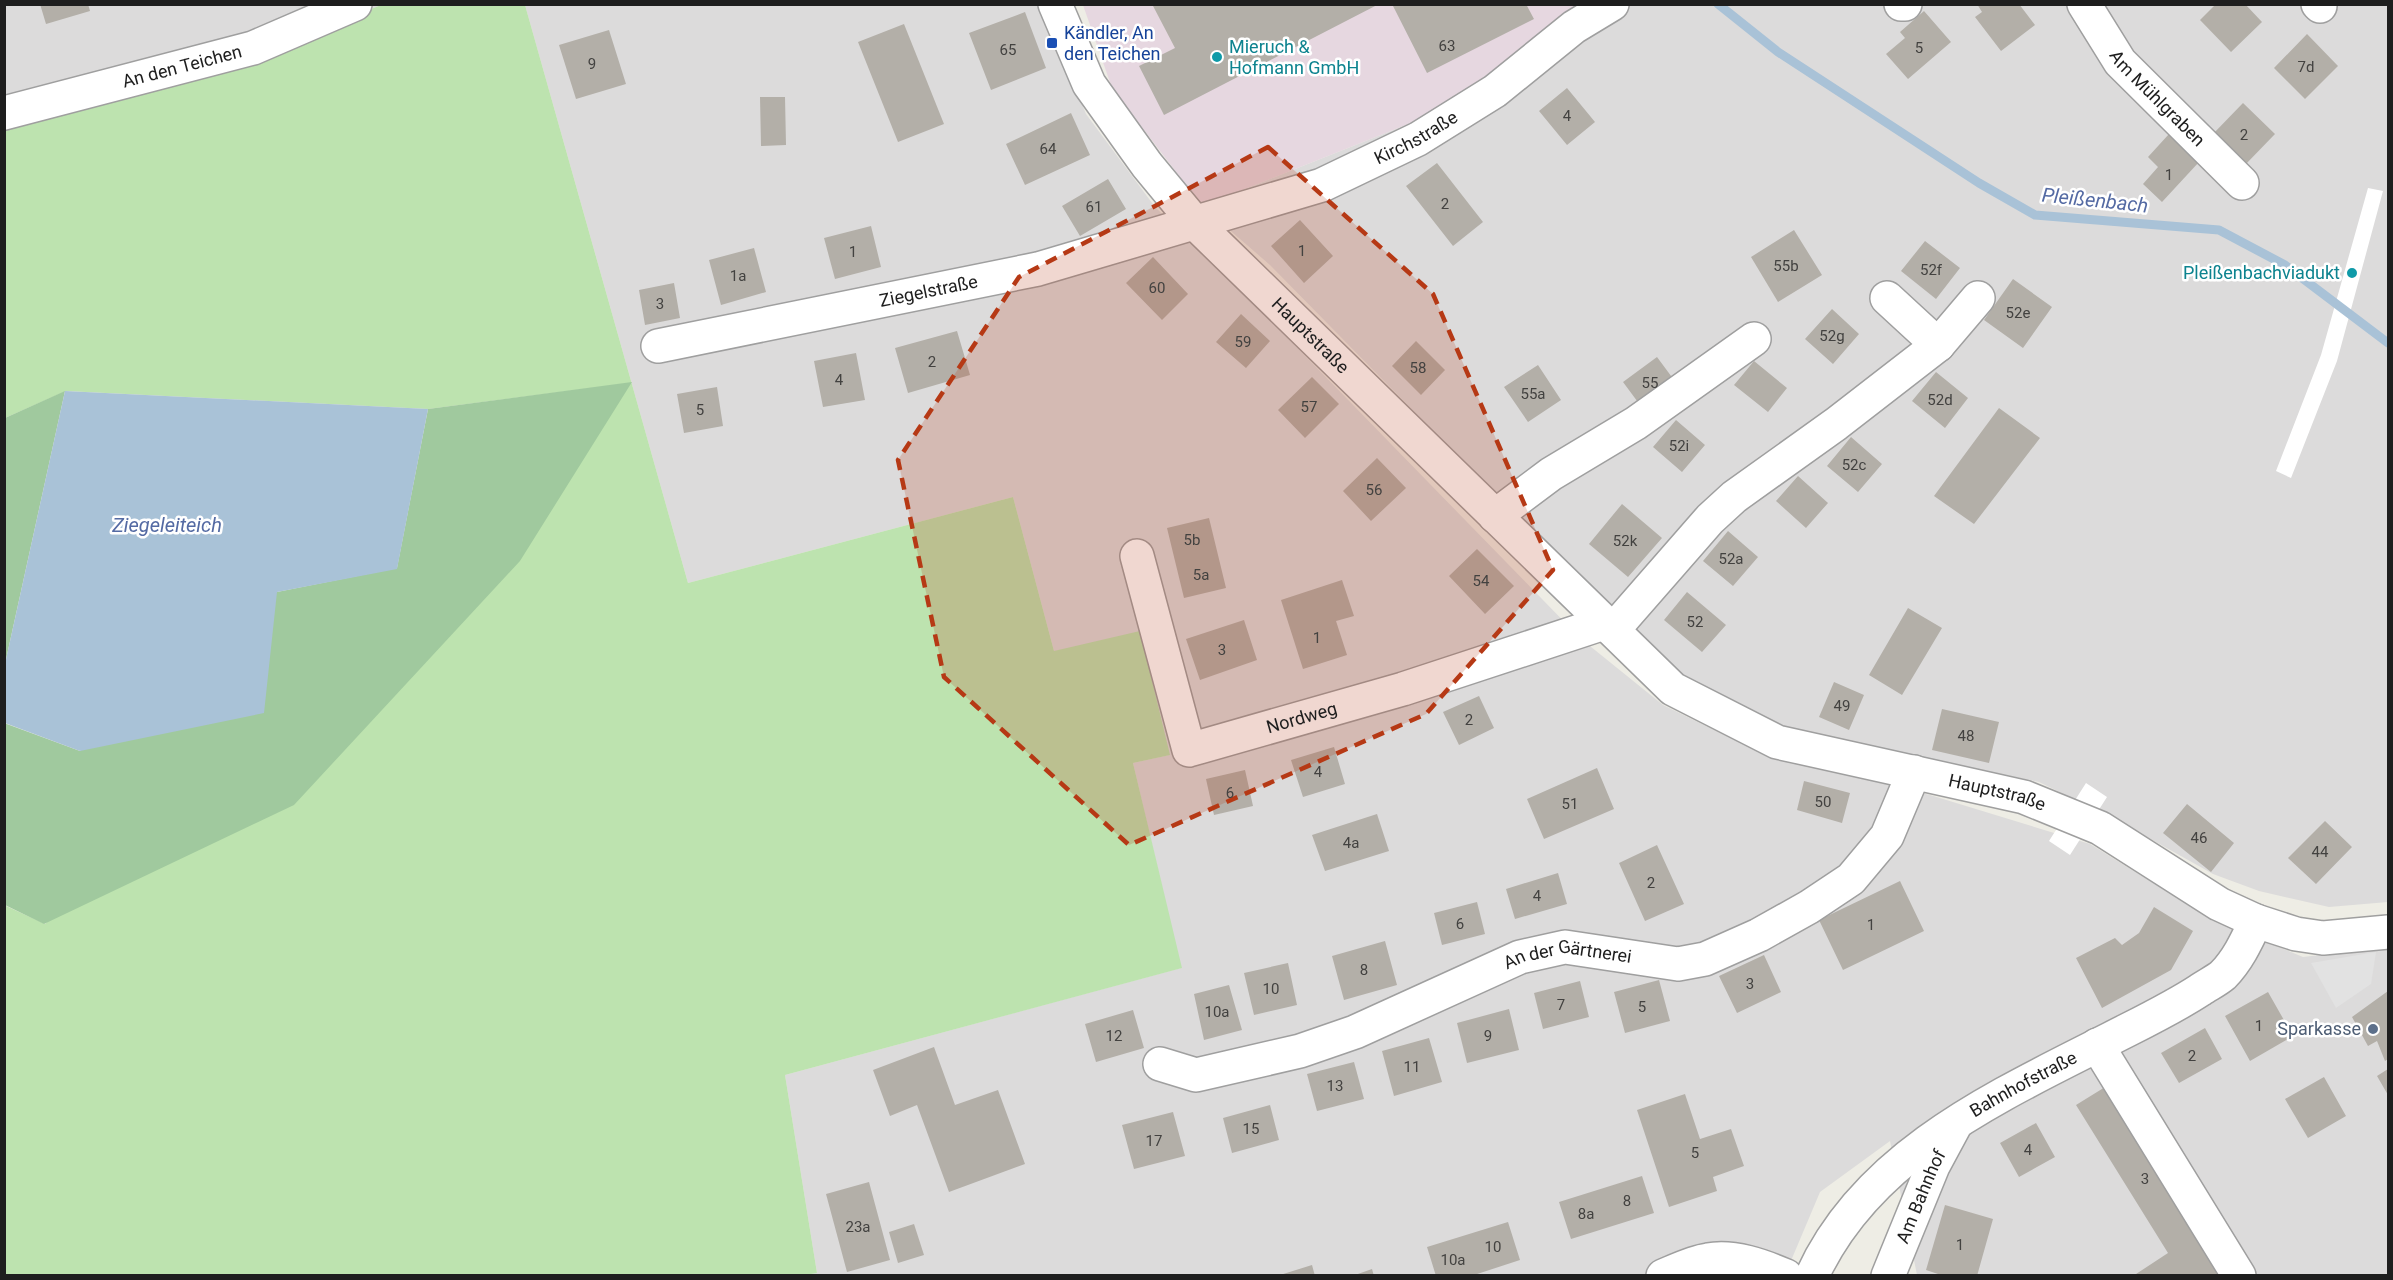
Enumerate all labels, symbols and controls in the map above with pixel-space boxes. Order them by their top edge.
place label: Kändler, An den Teichen [1064,22,1160,64]
marker: Kändler, An den Teichen [1045,36,1059,50]
place label: Mieruch & Hofmann GmbH [1229,36,1359,78]
house number: 63 [1439,37,1455,55]
house number: 5 [1915,39,1923,57]
street label: An den Teichen [120,40,244,92]
house number: 65 [1000,41,1016,59]
street label: Am Mühlgraben [2105,46,2210,150]
marker: Mieruch & Hofmann GmbH [1210,50,1224,64]
house number: 9 [588,55,596,73]
house number: 7d [2298,58,2314,76]
street label: Kirchstraße [1371,106,1461,168]
house number: 4 [1563,107,1572,125]
house number: 2 [2240,126,2248,144]
house number: 64 [1040,140,1057,158]
house number: 1 [2165,166,2173,184]
water label: Pleißenbach [2041,182,2149,218]
house number: 2 [1441,195,1449,213]
house number: 61 [1086,198,1102,216]
house number: 1 [1298,242,1306,260]
house number: 1 [849,243,857,261]
house number: 55b [1773,257,1799,275]
house number: 52f [1920,261,1943,279]
place label: Pleißenbachviadukt [2183,262,2340,283]
marker: Pleißenbachviadukt [2345,266,2359,280]
house number: 1a [730,267,746,285]
street label: Ziegelstraße [877,270,979,311]
house number: 60 [1149,279,1165,297]
street label: Hauptstraße [1268,293,1354,377]
house number: 3 [656,295,664,313]
house number: 52e [2006,304,2030,322]
house number: 52g [1819,327,1845,345]
house number: 59 [1235,333,1251,351]
house number: 2 [928,353,936,371]
house number: 58 [1410,359,1426,377]
house number: 4 [835,371,844,389]
house number: 55 [1642,374,1658,392]
house number: 55a [1520,385,1546,403]
house number: 52d [1927,391,1953,409]
house number: 57 [1301,398,1317,416]
house number: 5 [696,401,704,419]
house number: 52i [1669,437,1689,455]
house number: 52c [1842,456,1867,474]
house number: 56 [1366,481,1382,499]
water label: Ziegeleiteich [111,513,222,537]
house number: 5b [1184,531,1200,549]
house number: 52k [1613,532,1638,550]
house number: 52a [1718,550,1744,568]
house number: 5a [1193,566,1209,584]
house number: 54 [1473,572,1490,590]
house number: 52 [1687,613,1703,631]
house number: 1 [1313,629,1321,647]
house number: 3 [1218,641,1226,659]
street label: Nordweg [1264,697,1339,737]
house number: 49 [1834,697,1850,715]
house number: 2 [1465,711,1473,729]
house number: 48 [1958,727,1974,745]
house number: 4 [1314,763,1323,781]
street label: Hauptstraße [1947,770,2049,815]
house number: 6 [1226,784,1234,802]
house number: 50 [1815,793,1831,811]
house number: 51 [1562,795,1578,813]
house number: 46 [2191,829,2207,847]
house number: 4a [1343,834,1359,852]
house number: 44 [2312,843,2329,861]
house number: 2 [1647,874,1655,892]
house number: 4 [1533,887,1542,905]
house number: 6 [1456,915,1464,933]
house number: 1 [1867,916,1875,934]
street label: An der Gärtnerei [1500,935,1633,973]
house number: 8 [1360,961,1368,979]
house number: 3 [1746,975,1754,993]
house number: 10 [1263,980,1279,998]
house number: 7 [1557,996,1565,1014]
house number: 5 [1638,998,1646,1016]
house number: 10a [1204,1003,1230,1021]
house number: 1 [2255,1017,2263,1035]
place label: Sparkasse [2277,1018,2361,1039]
marker: Sparkasse [2366,1022,2380,1036]
house number: 12 [1106,1027,1122,1045]
house number: 9 [1484,1027,1492,1045]
street label: Bahnhofstraße [1966,1047,2080,1121]
house number: 2 [2188,1047,2196,1065]
house number: 11 [1404,1058,1420,1076]
house number: 13 [1327,1077,1343,1095]
house number: 15 [1243,1120,1259,1138]
house number: 17 [1146,1132,1162,1150]
house number: 4 [2024,1141,2033,1159]
house number: 5 [1691,1144,1699,1162]
street label: Am Bahnhof [1892,1145,1950,1246]
house number: 3 [2141,1170,2149,1188]
house number: 8 [1623,1192,1631,1210]
house number: 8a [1578,1205,1594,1223]
house number: 23a [845,1218,871,1236]
house number: 1 [1956,1236,1964,1254]
house number: 10 [1485,1238,1501,1256]
house number: 10a [1440,1251,1466,1269]

